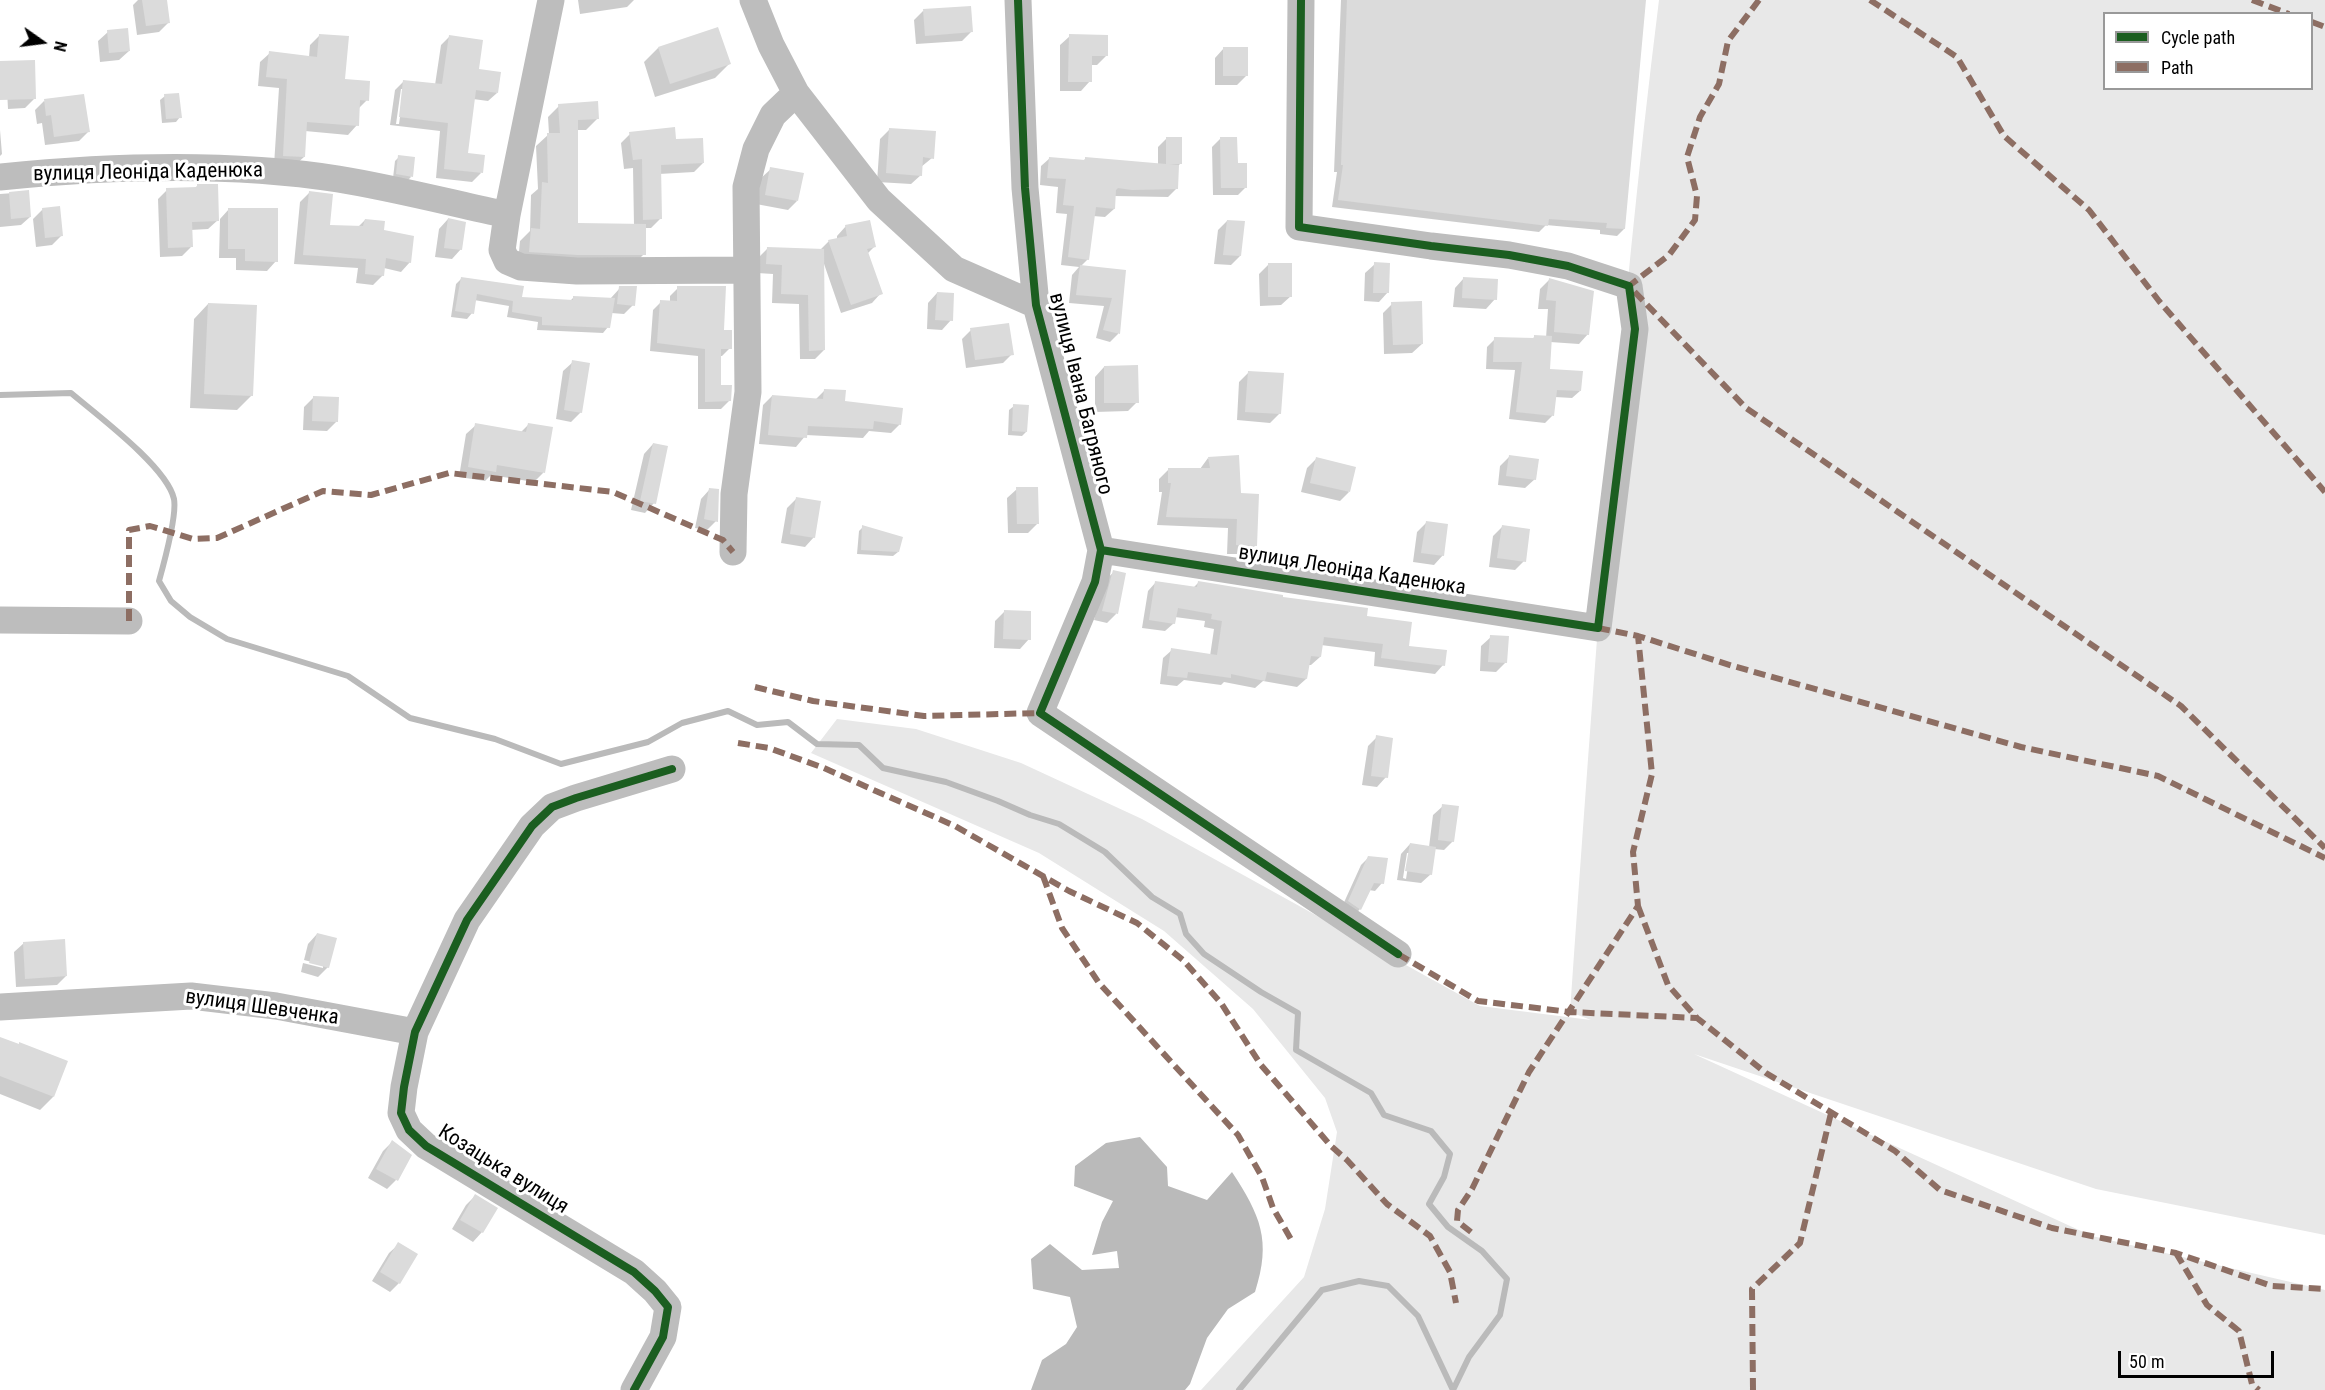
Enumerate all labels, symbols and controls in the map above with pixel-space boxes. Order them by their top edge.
north arrow [12,12,72,72]
legend [2103,12,2313,90]
text: Cycle path [2161,27,2235,48]
text: N [50,39,70,54]
text: Path [2161,57,2194,78]
street label: вулиця Леоніда Каденюка [33,158,263,188]
street label: вулиця Івана Багряного [1043,291,1117,497]
street label: вулиця Леоніда Каденюка [1237,541,1467,601]
street label: вулиця Шевченка [184,985,340,1031]
street label: Козацька вулиця [433,1120,573,1220]
scale bar [2121,1339,2277,1377]
text: 50 m [2129,1351,2164,1372]

